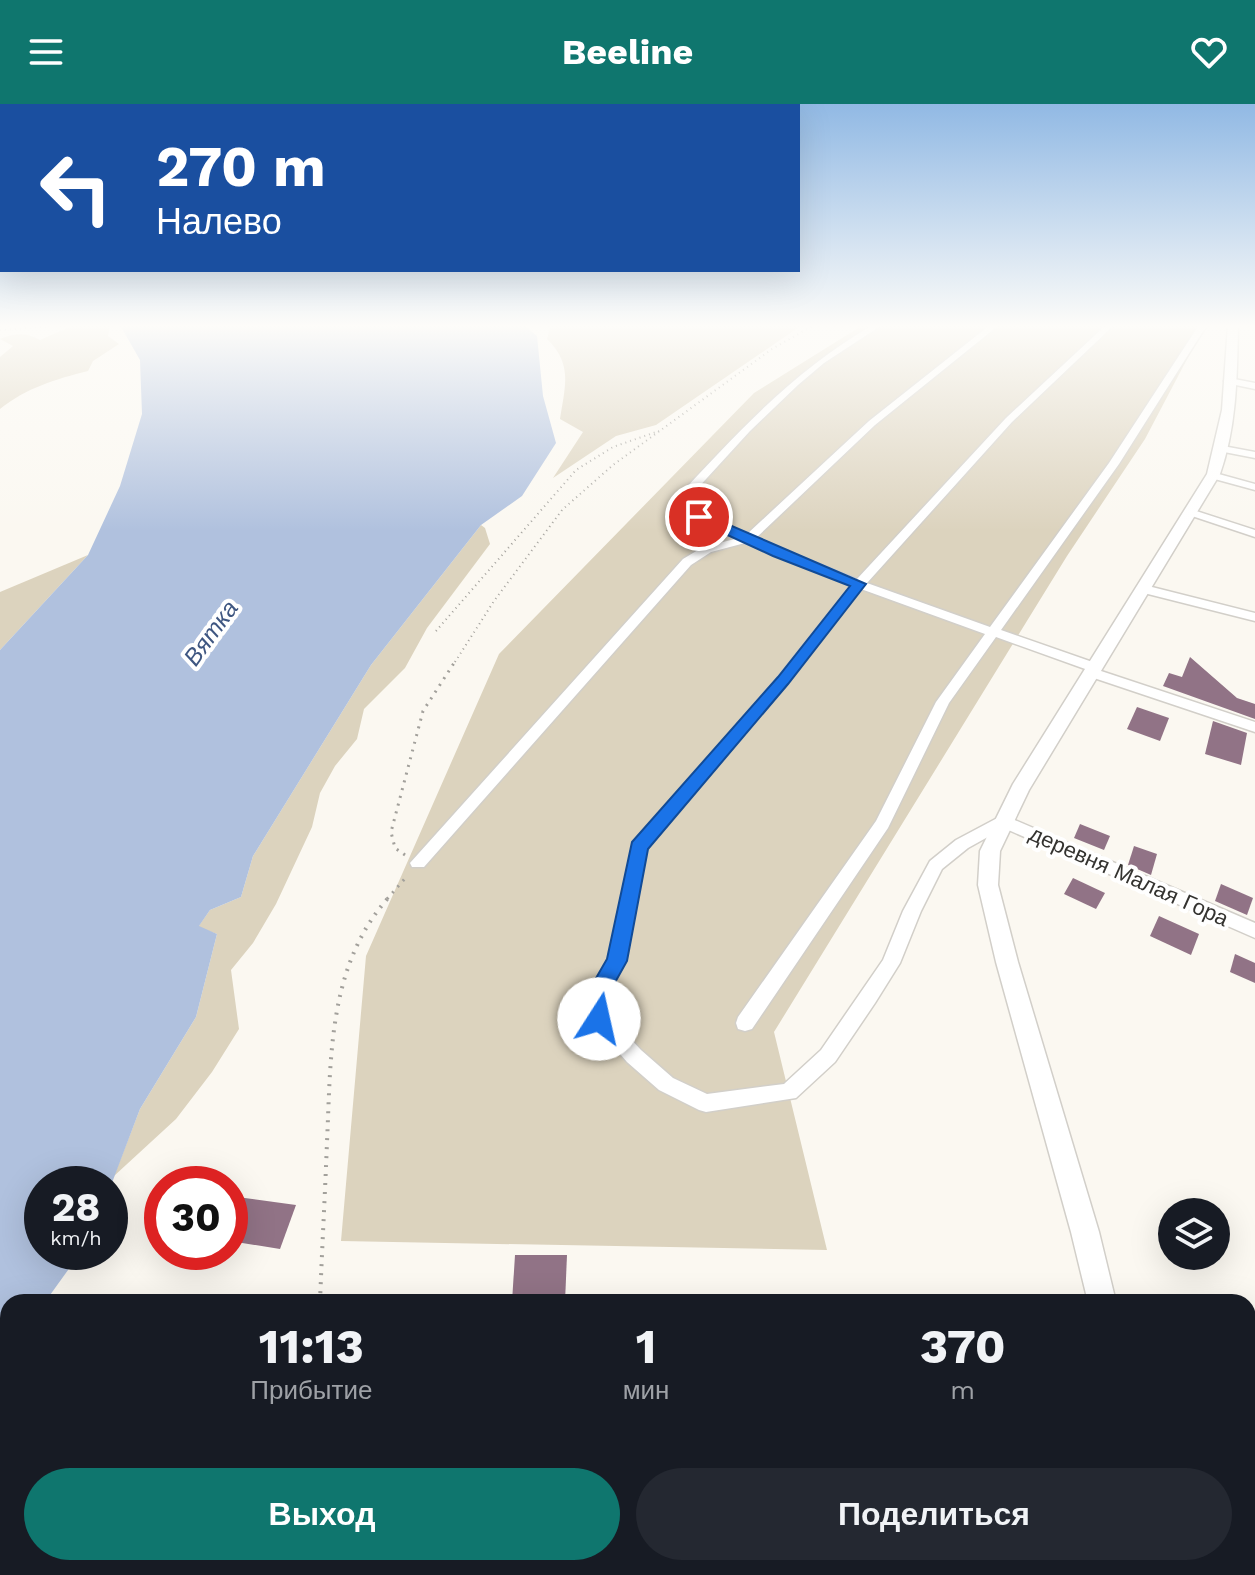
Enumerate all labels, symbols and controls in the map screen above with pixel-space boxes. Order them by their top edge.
icon: menu [24,30,68,74]
icon: heart [1187,30,1231,74]
text: Beeline [562,31,693,73]
text: 270 m [156,134,326,200]
icon: left [24,136,128,240]
text: Налево [156,201,282,243]
pin [665,483,733,551]
icon: arrive [677,495,721,539]
water label: Вятка [178,595,244,671]
street label: деревня Малая Гора [1026,821,1233,932]
position arrow [557,977,641,1061]
speed limit sign: 30 [144,1166,248,1270]
text: 28 [52,1184,100,1231]
map controls [1158,1198,1230,1270]
button: layers [1158,1198,1230,1270]
text: km/h [50,1226,102,1250]
text: 11:13 [259,1318,364,1375]
text: 1 [636,1318,656,1375]
text: 370 [920,1318,1006,1375]
text: Прибытие [250,1375,372,1405]
text: мин [623,1375,669,1405]
text: m [950,1375,975,1405]
button: Выход [24,1468,620,1560]
button: Поделиться [636,1468,1232,1560]

